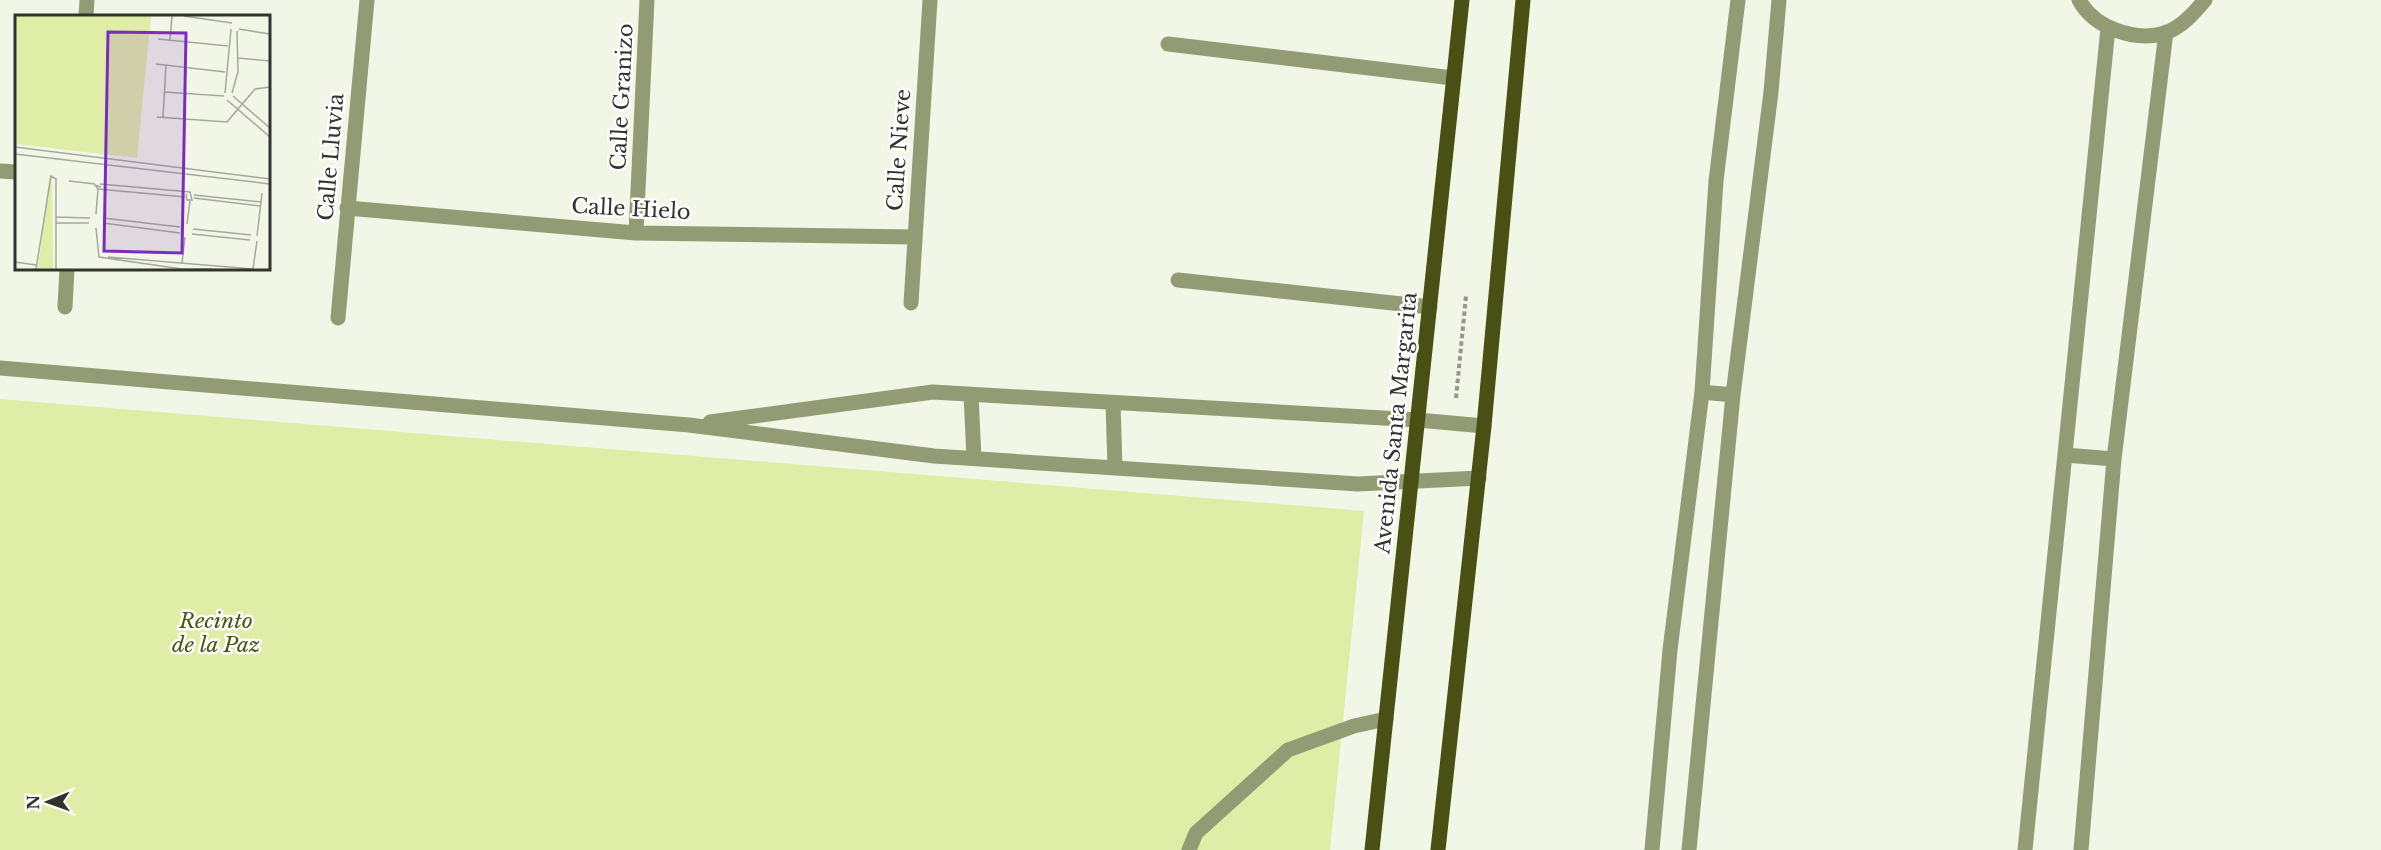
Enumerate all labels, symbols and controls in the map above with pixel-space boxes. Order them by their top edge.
inset map [15,15,270,270]
street label: Calle Granizo [605,23,639,171]
street label: Calle Nieve [882,88,916,212]
street label: Calle Lluvia [312,92,350,222]
street label: Calle Hielo [571,193,691,225]
street label: Avenida Santa Margarita [1369,290,1423,556]
park label: Recinto de la Paz [172,608,260,658]
north arrow [18,772,78,832]
text: N [23,795,43,810]

